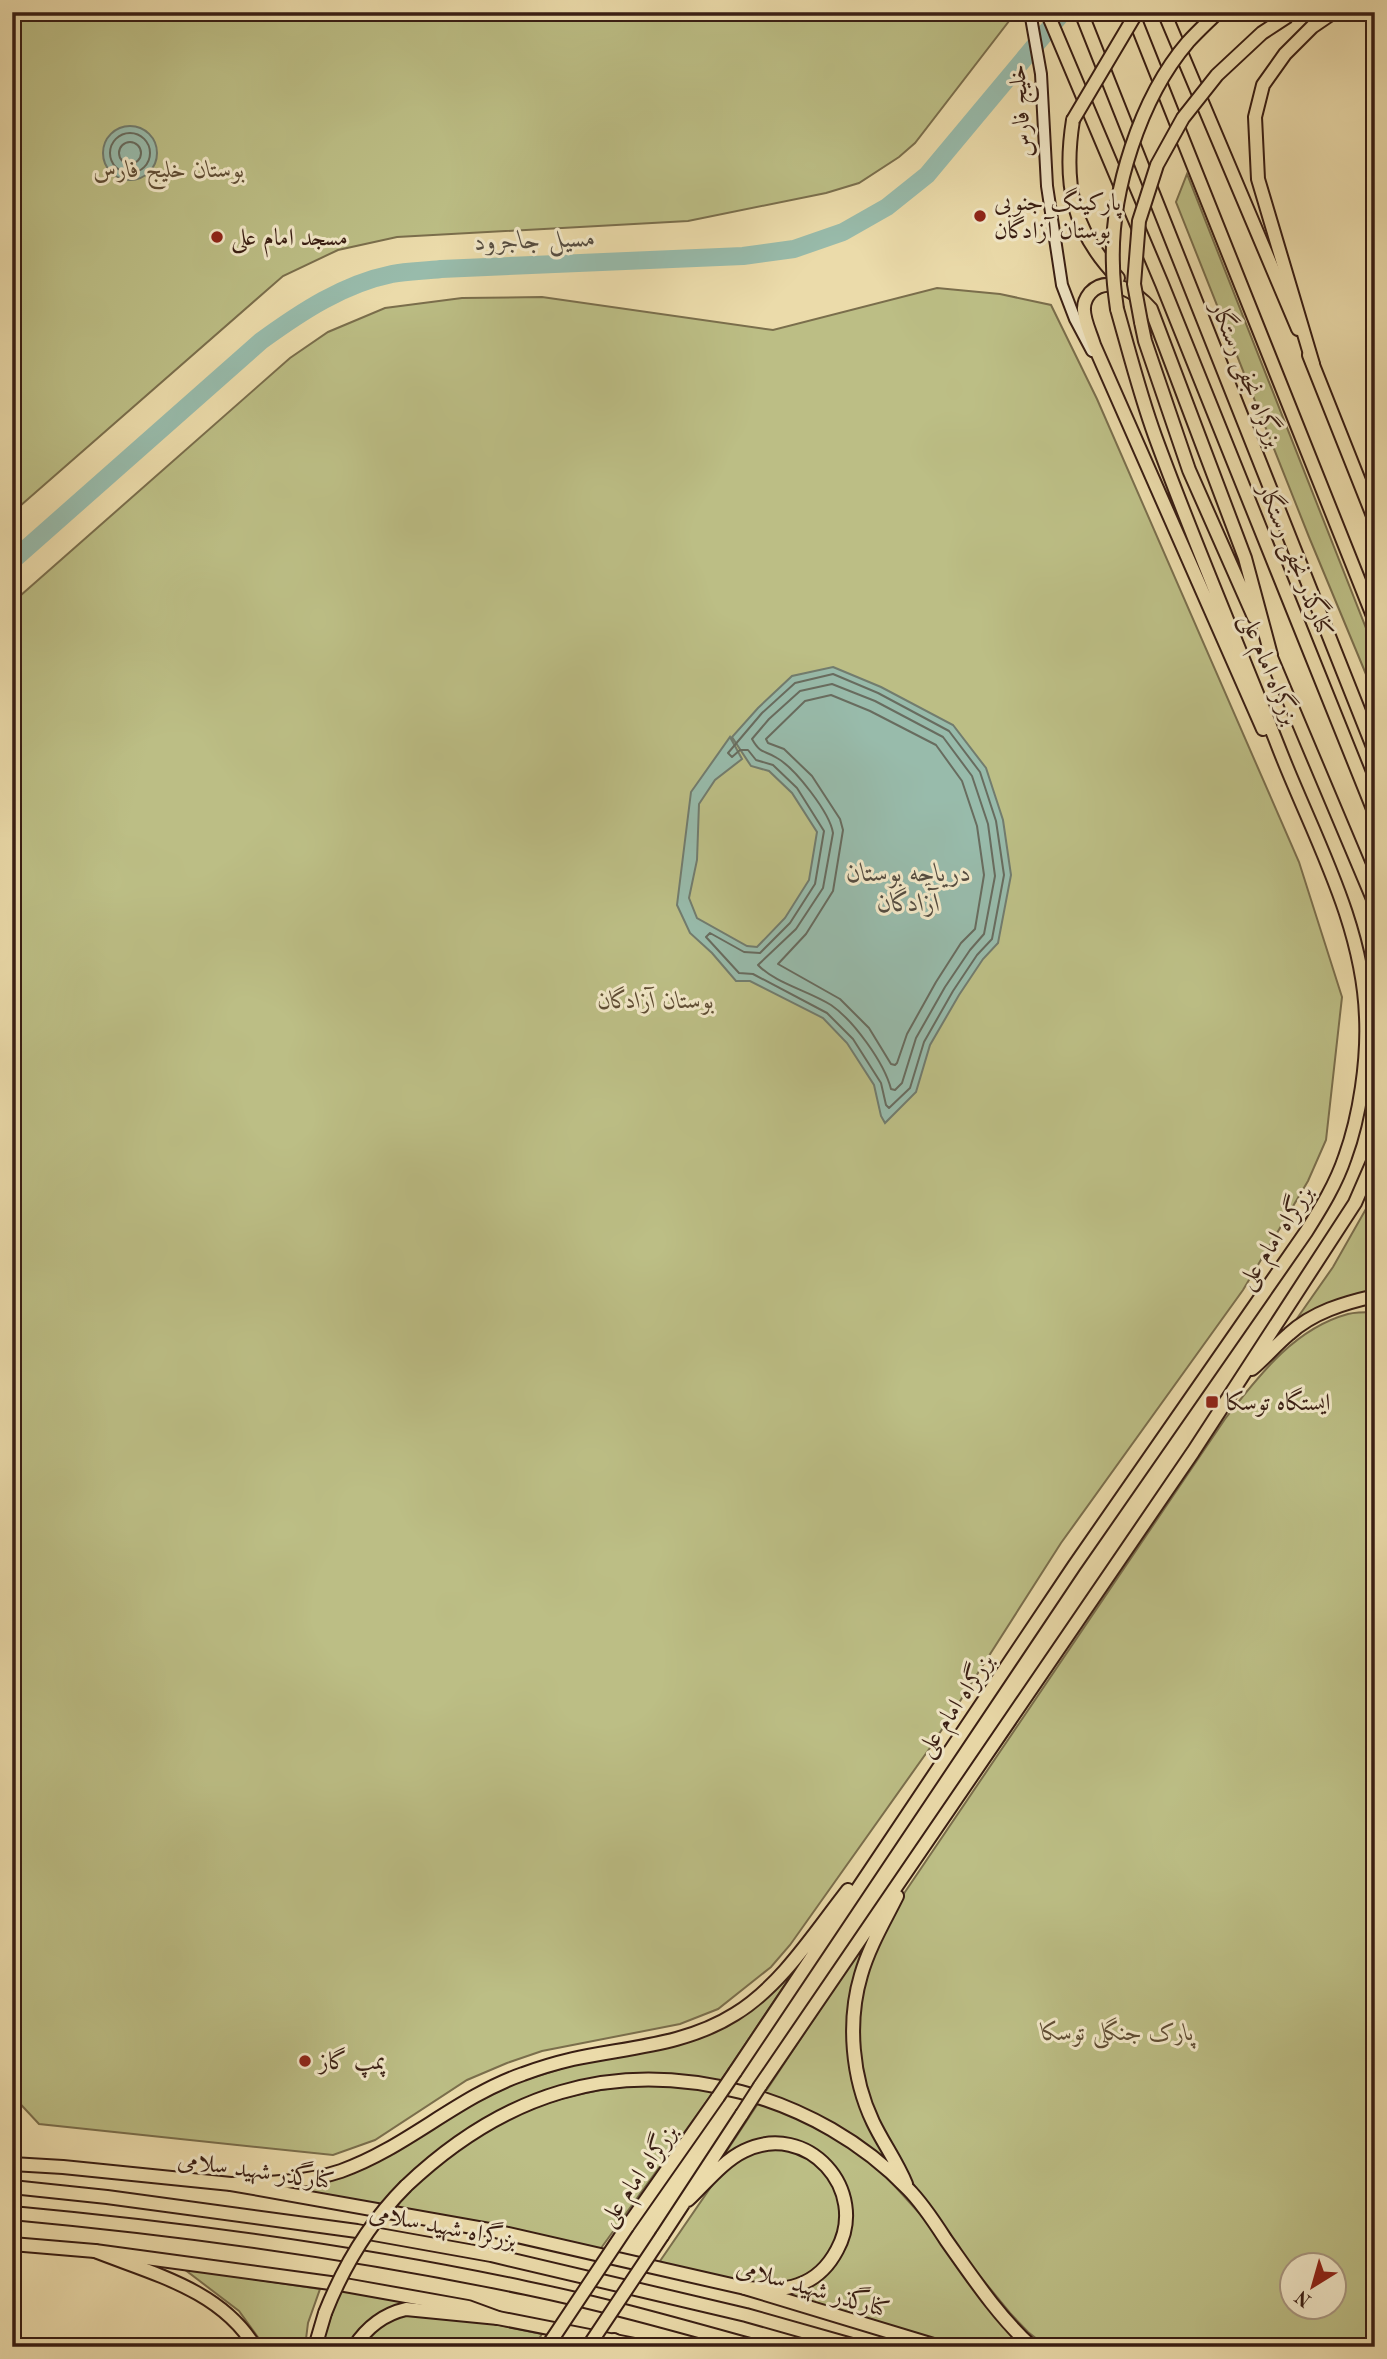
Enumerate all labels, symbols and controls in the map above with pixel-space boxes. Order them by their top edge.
street label: خلیج فارس [1006,63,1045,158]
park label: بوستان خلیج فارس [93,159,245,190]
place label: پارکینگ جنوبی بوستان آزادگان [994,187,1122,245]
marker: پارکینگ جنوبی بوستان آزادگان [972,208,988,224]
water label: مسیل جاجرود [474,226,597,259]
place label: مسجد امام علی [231,227,348,258]
marker: مسجد امام علی [209,229,225,245]
street label: بزرگراه نجفی رستگار [1202,294,1291,452]
street label: کنارگذر نجفی رستگار [1249,476,1342,642]
street label: بزرگراه امام علی [1228,608,1307,732]
water label: دریاچه بوستان آزادگان [847,861,971,918]
park label: بوستان آزادگان [598,985,715,1015]
street label: بزرگراه امام علی [1229,1179,1325,1298]
place label: ایستگاه توسکا [1226,1387,1331,1417]
marker: ایستگاه توسکا [1204,1394,1220,1410]
street label: بزرگراه امام علی [909,1647,1005,1766]
park label: پارک جنگلی توسکا [1039,2017,1197,2049]
place label: پمپ گاز [317,2046,386,2078]
marker: پمپ گاز [297,2053,313,2069]
street label: بزرگراه امام علی [591,2118,689,2235]
street label: کنارگذر شهید سلامی [176,2142,337,2196]
street label: بزرگراه شهید سلامی [367,2196,519,2255]
street label: کنارگذر شهید سلامی [733,2250,894,2324]
north arrow [1278,2250,1348,2320]
text: N [1292,2285,1316,2310]

